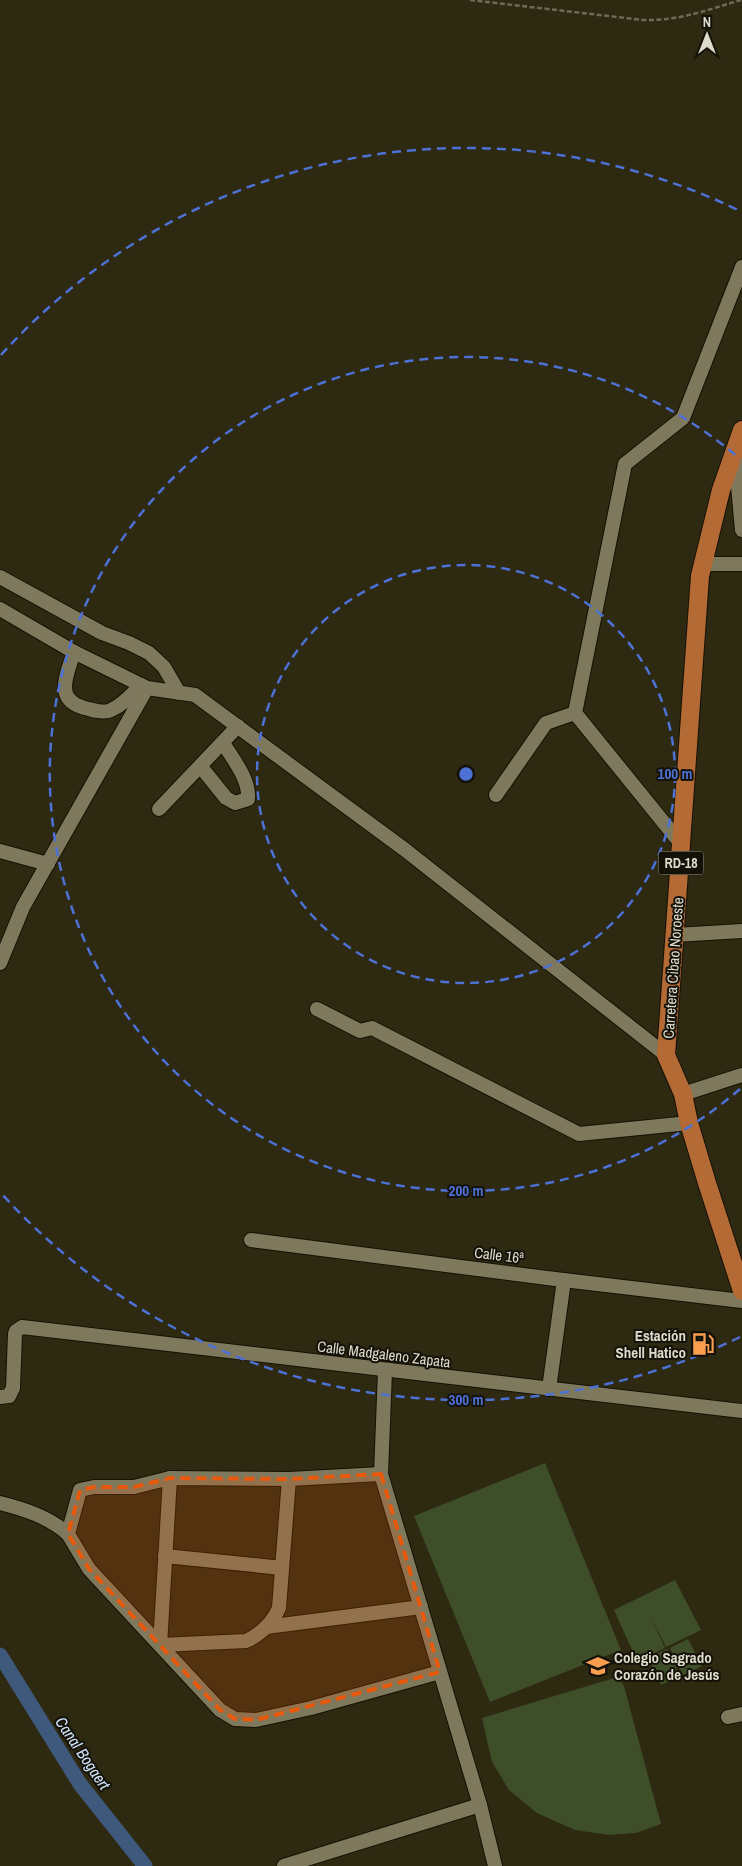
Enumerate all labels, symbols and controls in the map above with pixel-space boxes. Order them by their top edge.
north arrow [682,10,732,60]
text: N [703,13,711,31]
text: 100 m [658,763,692,784]
centre of rings [457,765,475,783]
road number: RD-18 [658,851,704,874]
street label: Carretera Cibao Noroeste [658,897,688,1039]
text: 200 m [449,1180,483,1201]
street label: Calle 16ª [473,1242,525,1269]
place label: Estación Shell Hatico [616,1325,686,1363]
fuel station icon: Estación Shell Hatico [690,1331,716,1357]
street label: Calle Madgaleno Zapata [316,1335,452,1373]
text: 300 m [449,1389,483,1410]
place label: Colegio Sagrado Corazón de Jesús [614,1647,719,1685]
school or university icon: Colegio Sagrado Corazón de Jesús [585,1653,611,1679]
water label: Canal Bogaert [50,1712,116,1794]

